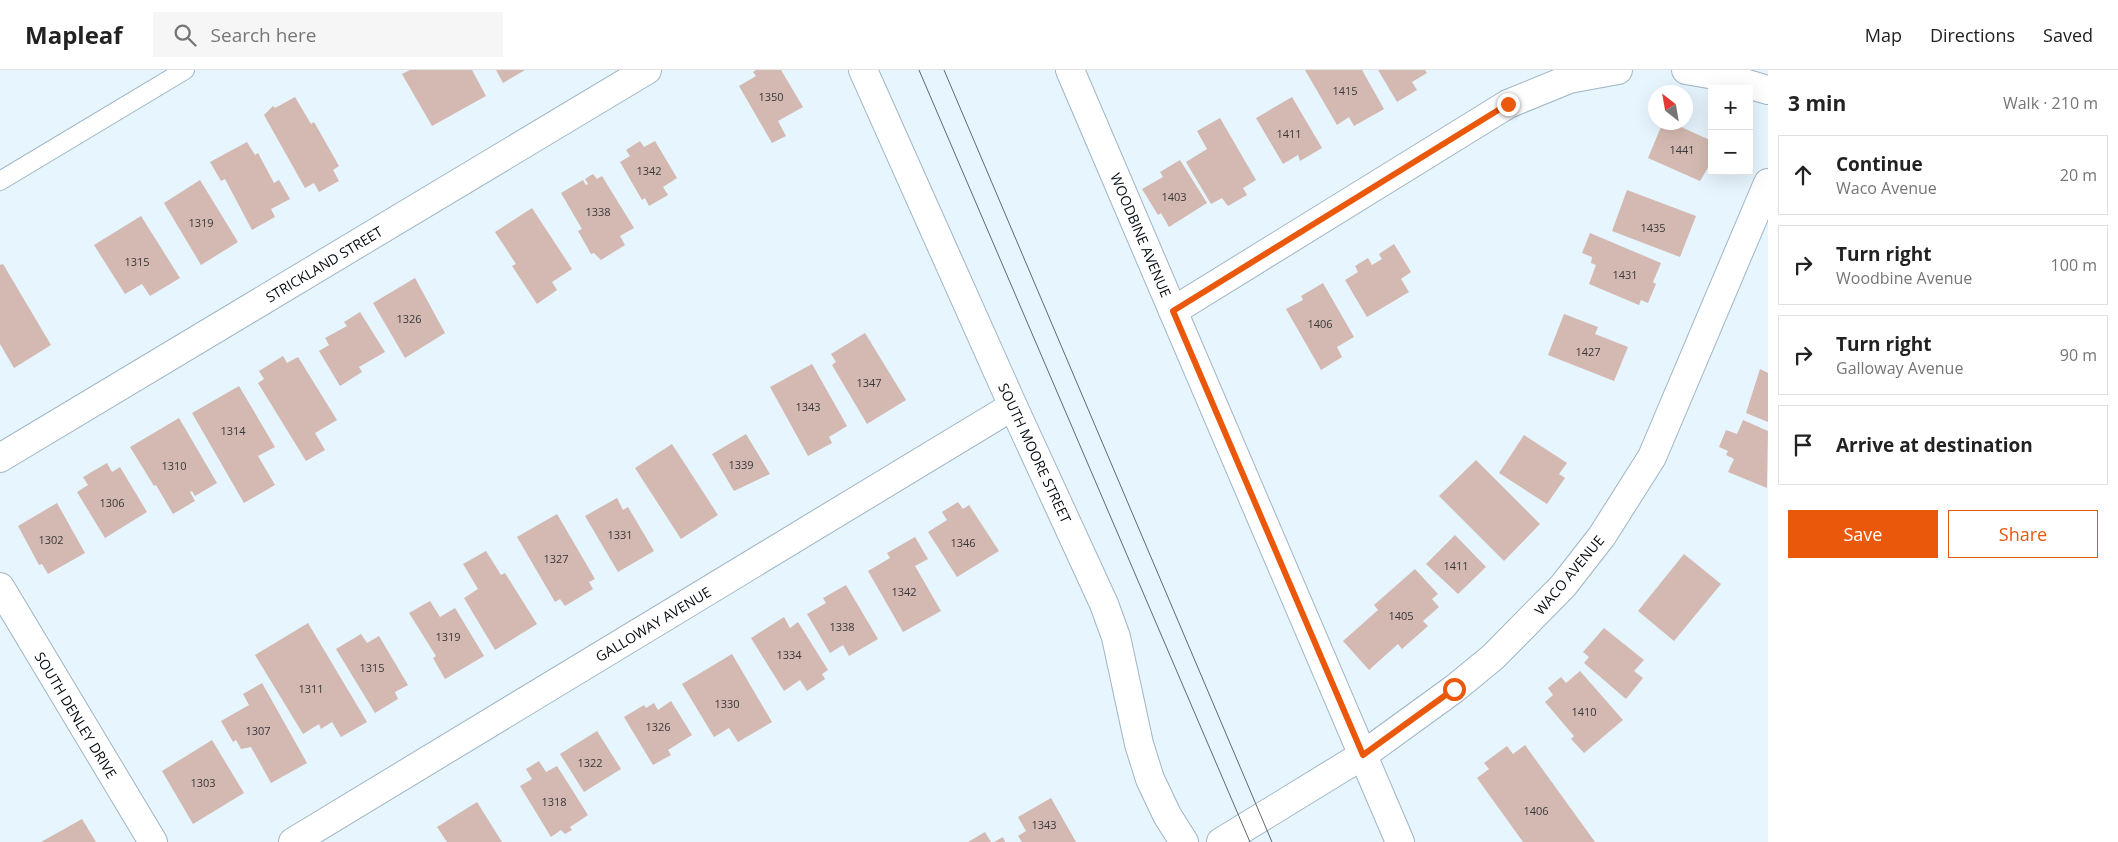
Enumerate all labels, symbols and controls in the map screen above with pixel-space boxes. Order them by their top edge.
search box [153,12,503,57]
text: Mapleaf [25,18,123,51]
icon: search [171,21,199,49]
text: Search here [211,22,316,48]
text: Map [1865,23,1902,47]
text: Directions [1930,23,2015,47]
text: Saved [2043,23,2093,47]
house number: 1415 [1332,83,1358,98]
north arrow [1648,85,1693,130]
map controls [1708,85,1753,175]
button: + [1708,85,1753,130]
house number: 1350 [758,89,784,104]
text: 3 min [1788,89,1846,117]
text: Walk · 210 m [2003,92,2098,114]
route end [1497,93,1520,116]
house number: 1411 [1276,126,1302,141]
button: − [1708,130,1753,175]
house number: 1441 [1669,142,1695,157]
text: Continue [1836,151,1923,177]
icon: ahead [1789,161,1817,189]
house number: 1342 [636,163,662,178]
text: 20 m [2060,164,2097,186]
street label: WOODBINE AVENUE [1106,170,1176,300]
text: Waco Avenue [1836,177,1937,199]
house number: 1403 [1161,189,1187,204]
house number: 1338 [585,204,611,219]
house number: 1319 [188,215,214,230]
house number: 1435 [1640,220,1666,235]
street label: STRICKLAND STREET [262,221,386,306]
text: Turn right [1836,241,1931,267]
icon: right [1789,251,1817,279]
house number: 1315 [124,254,150,269]
text: 100 m [2051,254,2097,276]
house number: 1431 [1612,267,1638,282]
text: Woodbine Avenue [1836,267,1972,289]
house number: 1326 [396,311,422,326]
house number: 1406 [1307,316,1333,331]
text: Turn right [1836,331,1931,357]
icon: right [1789,341,1817,369]
house number: 1427 [1575,344,1601,359]
text: 90 m [2060,344,2097,366]
text: Galloway Avenue [1836,357,1963,379]
house number: 1347 [856,375,882,390]
street label: SOUTH MOORE STREET [994,380,1076,526]
house number: 1343 [795,399,821,414]
house number: 1314 [220,423,246,438]
icon: arrive [1789,431,1817,459]
text: Arrive at destination [1836,432,2033,458]
house number: 1339 [728,457,754,472]
house number: 1310 [161,458,187,473]
house number: 1306 [99,495,125,510]
button: Save [1788,510,1938,558]
button: Share [1948,510,2098,558]
house number: 1331 [607,527,633,542]
street label: WACO AVENUE [1530,531,1608,619]
house number: 1302 [38,532,64,547]
house number: 1346 [950,535,976,550]
house number: 1327 [543,551,569,566]
house number: 1411 [1443,558,1469,573]
street label: GALLOWAY AVENUE [592,582,714,666]
house number: 1342 [891,584,917,599]
house number: 1405 [1388,608,1414,623]
house number: 1338 [829,619,855,634]
house number: 1319 [435,629,461,644]
house number: 1334 [776,647,802,662]
street label: SOUTH DENLEY DRIVE [31,648,121,782]
house number: 1315 [359,660,385,675]
route start [1443,678,1466,701]
house number: 1311 [298,681,324,696]
house number: 1330 [714,696,740,711]
house number: 1410 [1571,704,1597,719]
house number: 1326 [645,719,671,734]
house number: 1307 [245,723,271,738]
house number: 1322 [577,755,603,770]
house number: 1303 [190,775,216,790]
house number: 1318 [541,794,567,809]
house number: 1406 [1523,803,1549,818]
house number: 1343 [1031,817,1057,832]

